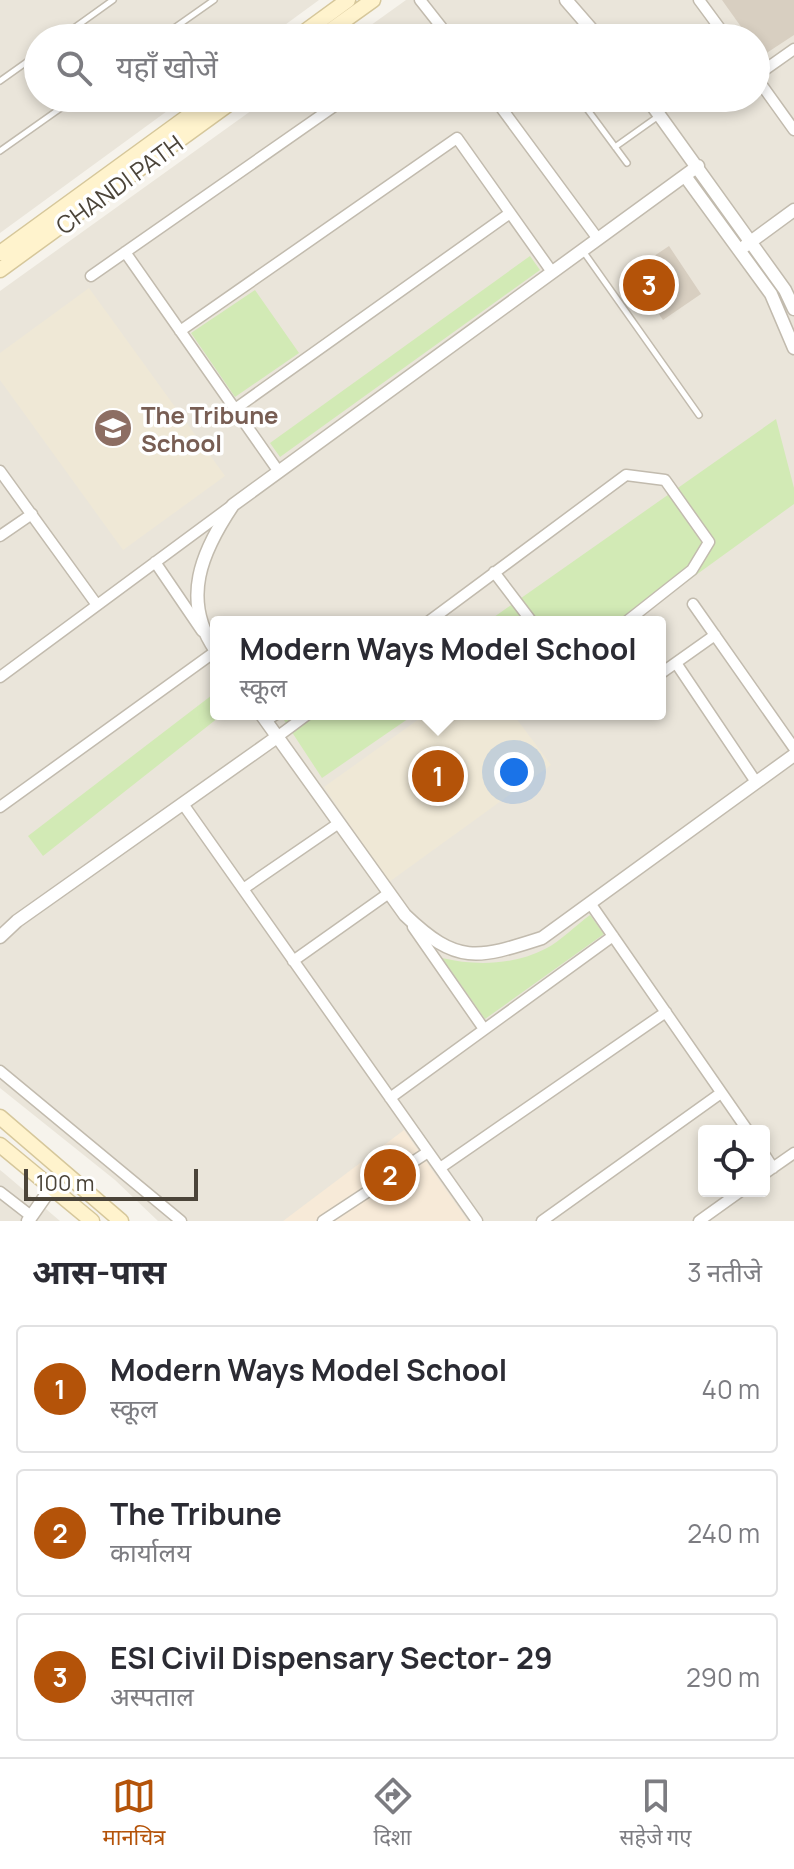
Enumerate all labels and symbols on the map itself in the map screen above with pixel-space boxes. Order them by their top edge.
street label: CHANDI PATH [49,127,189,241]
pin: 3 [623,255,675,315]
place label: The Tribune School [141,398,279,459]
school or university icon: The Tribune School [92,407,134,449]
pin: 1 [412,746,464,806]
your location [494,752,534,792]
pin: 2 [364,1145,416,1205]
scale bar [24,1165,198,1201]

